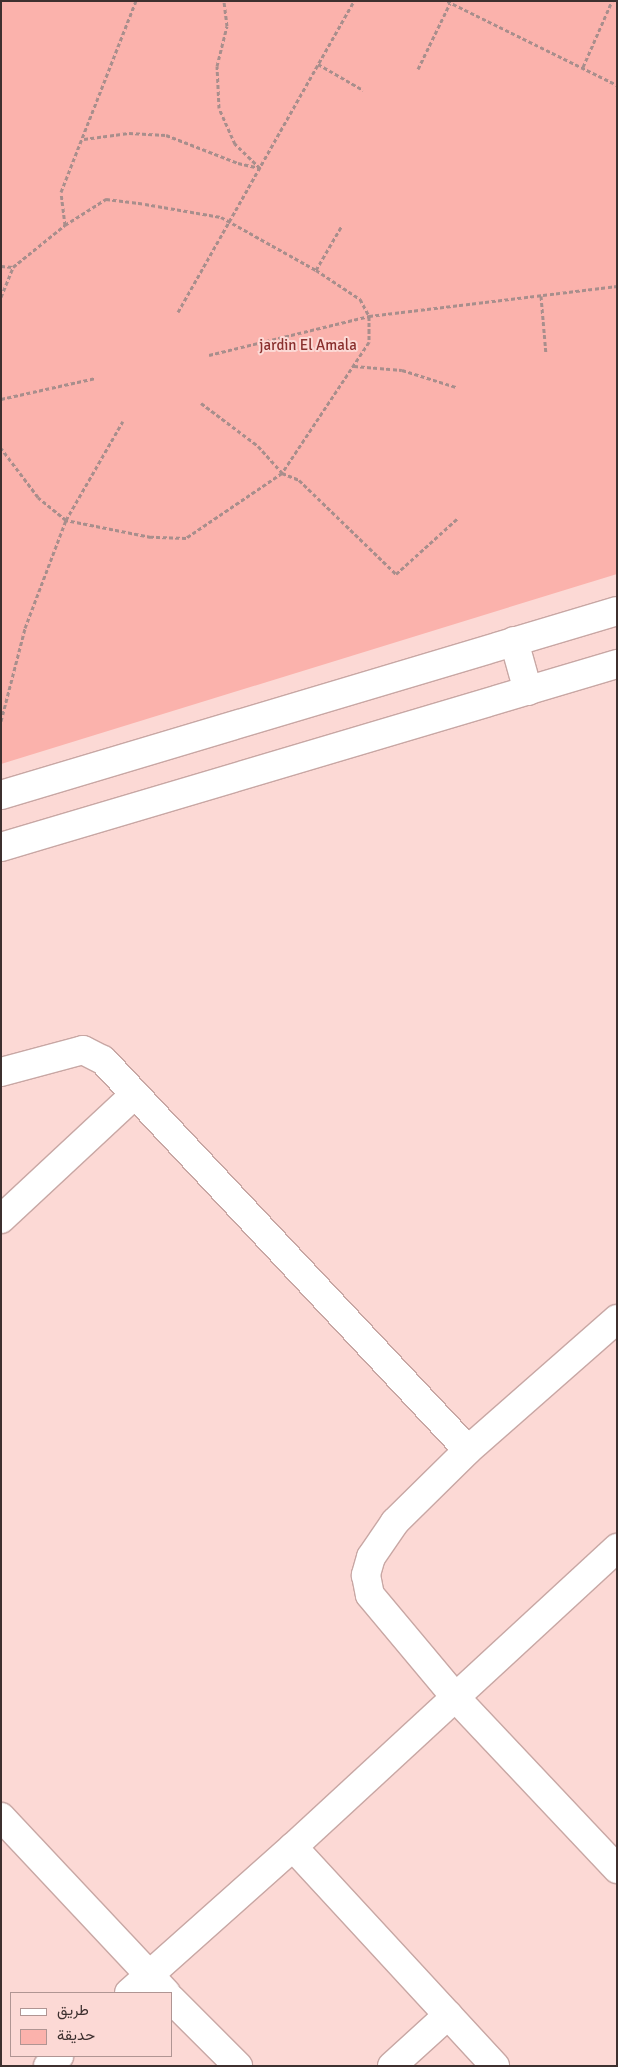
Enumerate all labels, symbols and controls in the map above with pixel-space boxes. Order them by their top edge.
park label: jardin El Amala [259,337,357,355]
legend [10,1992,172,2057]
text: طريق [57,2001,89,2019]
text: حديقة [57,2026,95,2044]

